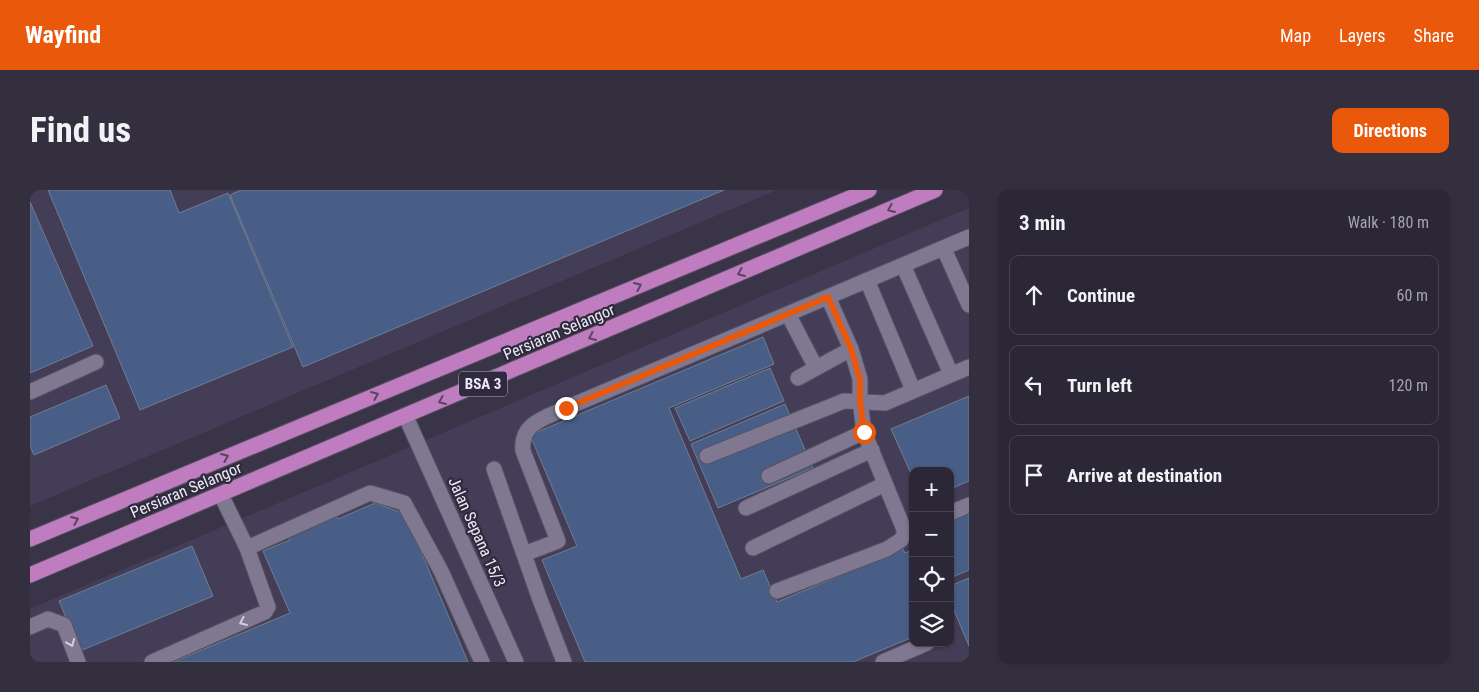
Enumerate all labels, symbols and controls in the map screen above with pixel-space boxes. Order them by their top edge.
text: Wayfind [25,21,101,49]
text: Map [1280,25,1311,46]
text: Layers [1339,25,1386,46]
text: Share [1414,25,1454,46]
button: Directions [1332,108,1449,153]
text: Find us [30,110,131,151]
one-way arrow [887,204,895,214]
text: 3 min [1019,211,1066,235]
text: Walk · 180 m [1348,213,1429,232]
one-way arrow [737,267,746,278]
one-way arrow [633,281,642,292]
icon: ahead [1020,281,1048,309]
text: Continue [1067,284,1135,307]
text: 60 m [1396,286,1428,305]
street label: Persiaran Selangor [500,300,618,364]
one-way arrow [588,331,597,342]
icon: left [1020,371,1048,399]
road number: BSA 3 [459,372,507,396]
text: Turn left [1067,374,1132,397]
text: 120 m [1389,376,1428,395]
one-way arrow [370,391,379,402]
one-way arrow [438,395,447,405]
route end [555,397,578,420]
route start [853,421,876,444]
one-way arrow [220,453,229,464]
street label: Persiaran Selangor [127,458,245,522]
icon: arrive [1020,461,1048,489]
text: Arrive at destination [1067,464,1222,487]
map controls [909,467,954,647]
button: + [909,467,954,512]
street label: Jalan Sepana 15/3 [444,474,510,590]
button: − [909,512,954,557]
one-way arrow [70,515,79,526]
button: locate [909,557,954,602]
button: layers [909,602,954,647]
one-way arrow [239,615,248,626]
one-way arrow [65,638,75,647]

